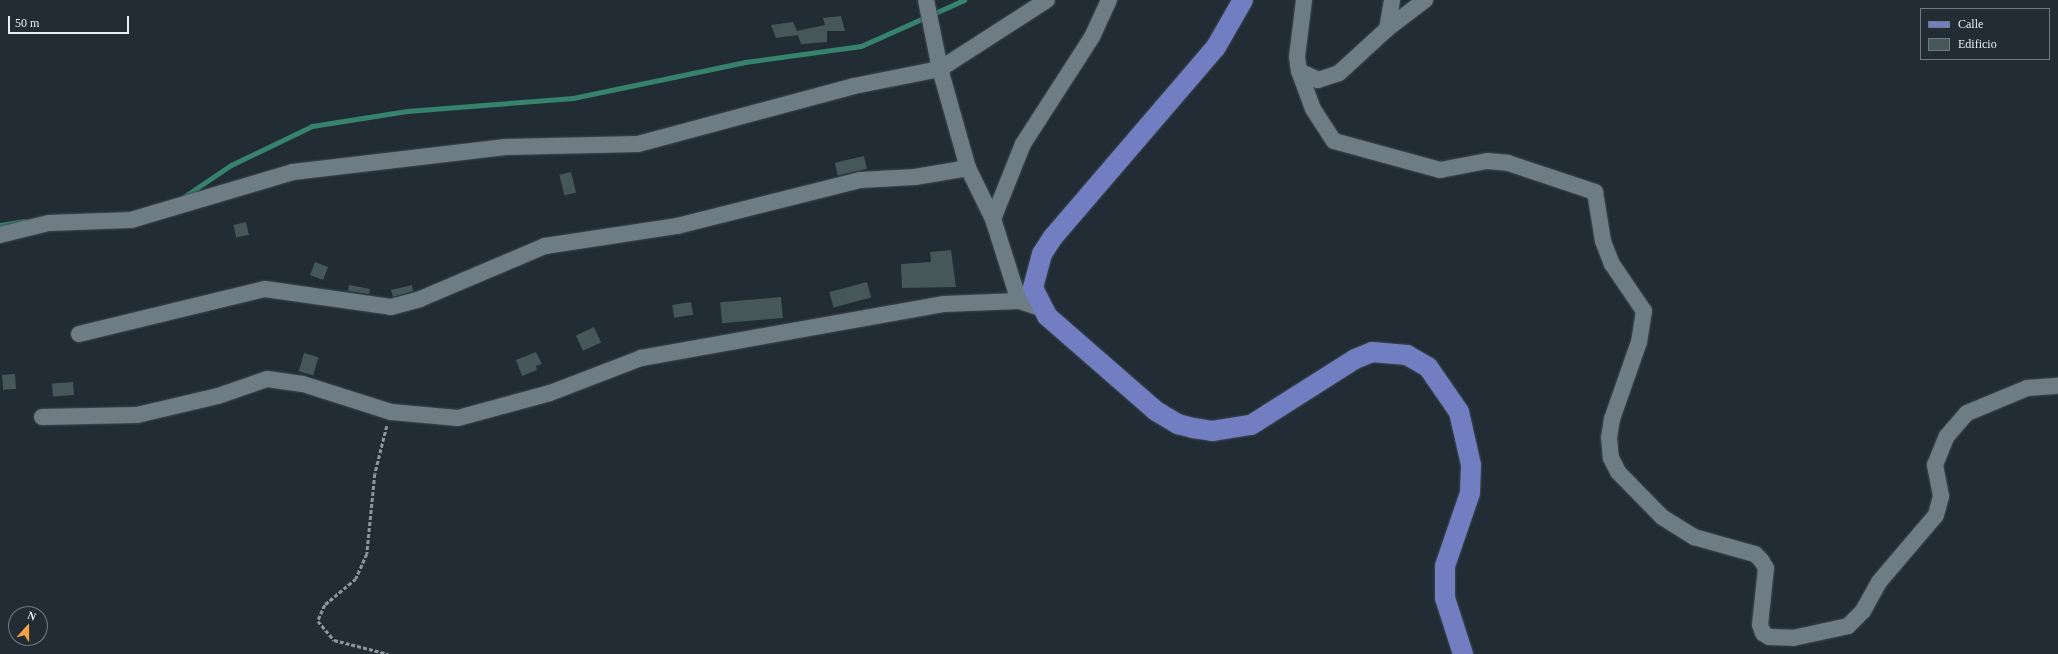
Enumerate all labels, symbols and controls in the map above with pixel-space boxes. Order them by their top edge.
scale bar [10,8,131,34]
legend [1920,8,2050,60]
text: 50 m [15,16,39,30]
text: Calle [1958,17,1983,31]
text: Edificio [1958,37,1997,51]
north arrow [8,606,48,646]
text: N [26,609,38,623]

